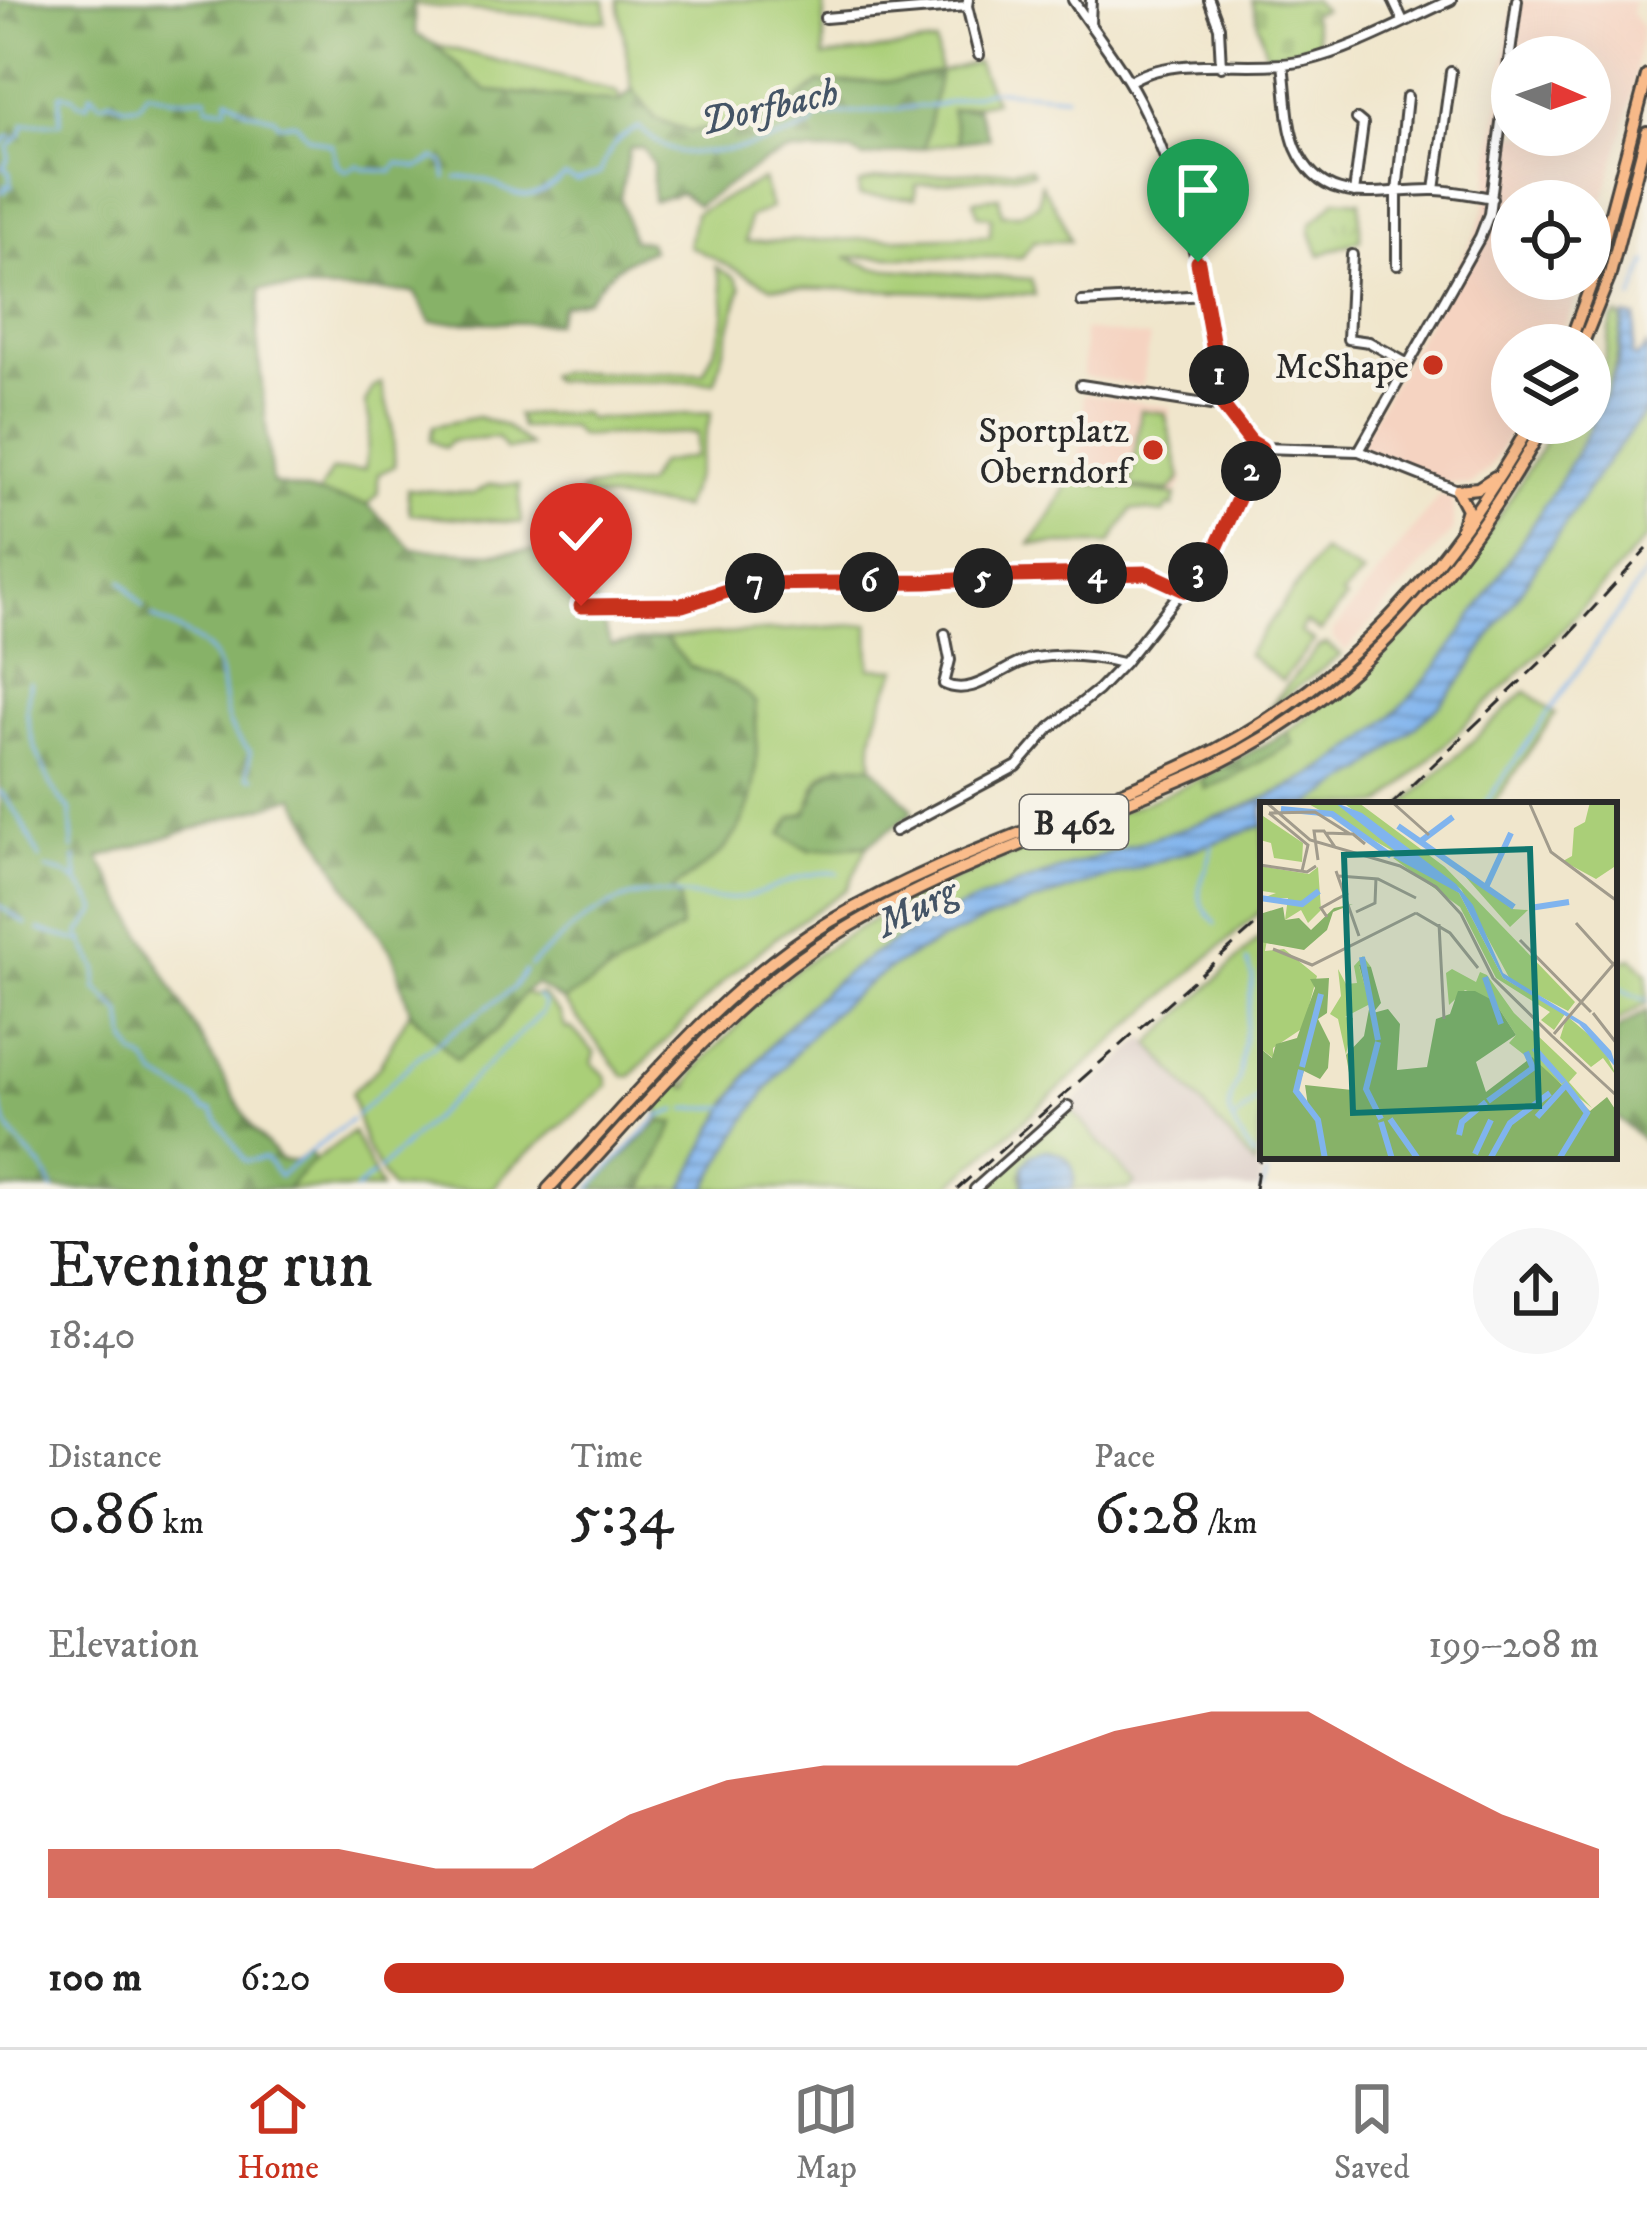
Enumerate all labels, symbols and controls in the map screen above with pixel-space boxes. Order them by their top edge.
north arrow [1491,36,1611,156]
map controls [1491,36,1611,444]
water label: Dorfbach [696,68,843,147]
pin [1147,139,1249,262]
icon: arrive [1165,157,1231,223]
button: locate [1491,180,1611,300]
button: layers [1491,324,1611,444]
pin: 1 [1189,345,1249,405]
place label: McShape [1275,345,1409,390]
marker: McShape [1420,352,1446,378]
text: 1 [1213,354,1225,395]
place label: Sportplatz Oberndorf [979,409,1135,495]
marker: Sportplatz Oberndorf [1140,437,1166,463]
pin: 2 [1221,441,1281,501]
text: 2 [1243,450,1259,491]
pin [530,483,632,606]
icon: check [548,501,614,567]
pin: 3 [1168,542,1228,602]
pin: 4 [1067,544,1127,604]
pin: 5 [953,548,1013,608]
text: 3 [1192,551,1204,592]
pin: 6 [839,552,899,612]
pin: 7 [725,553,785,613]
text: 4 [1088,553,1107,594]
text: 5 [975,557,991,598]
text: 6 [860,561,878,602]
text: 7 [746,562,764,603]
road number: B 462 [1020,795,1128,849]
inset map [1260,802,1617,1159]
water label: Murg [866,866,968,950]
text: Evening run [48,1226,373,1308]
button: share [1473,1228,1599,1354]
text: 18:40 [48,1312,135,1361]
text: Distance [48,1437,162,1478]
text: Time [571,1437,643,1478]
text: Pace [1094,1437,1155,1478]
text: 0.86 [48,1478,156,1553]
text: 5:34 [571,1478,673,1553]
text: 6:28 [1094,1478,1200,1553]
text: km [156,1503,204,1544]
text: /km [1200,1503,1258,1544]
text: Elevation [48,1621,199,1670]
text: 199–208 m [1428,1621,1599,1670]
text: 100 m [48,1954,142,2003]
text: 6:20 [240,1954,311,2003]
tab: Home [237,2076,319,2189]
tab: Map [793,2076,859,2189]
tab: Saved [1334,2076,1410,2189]

